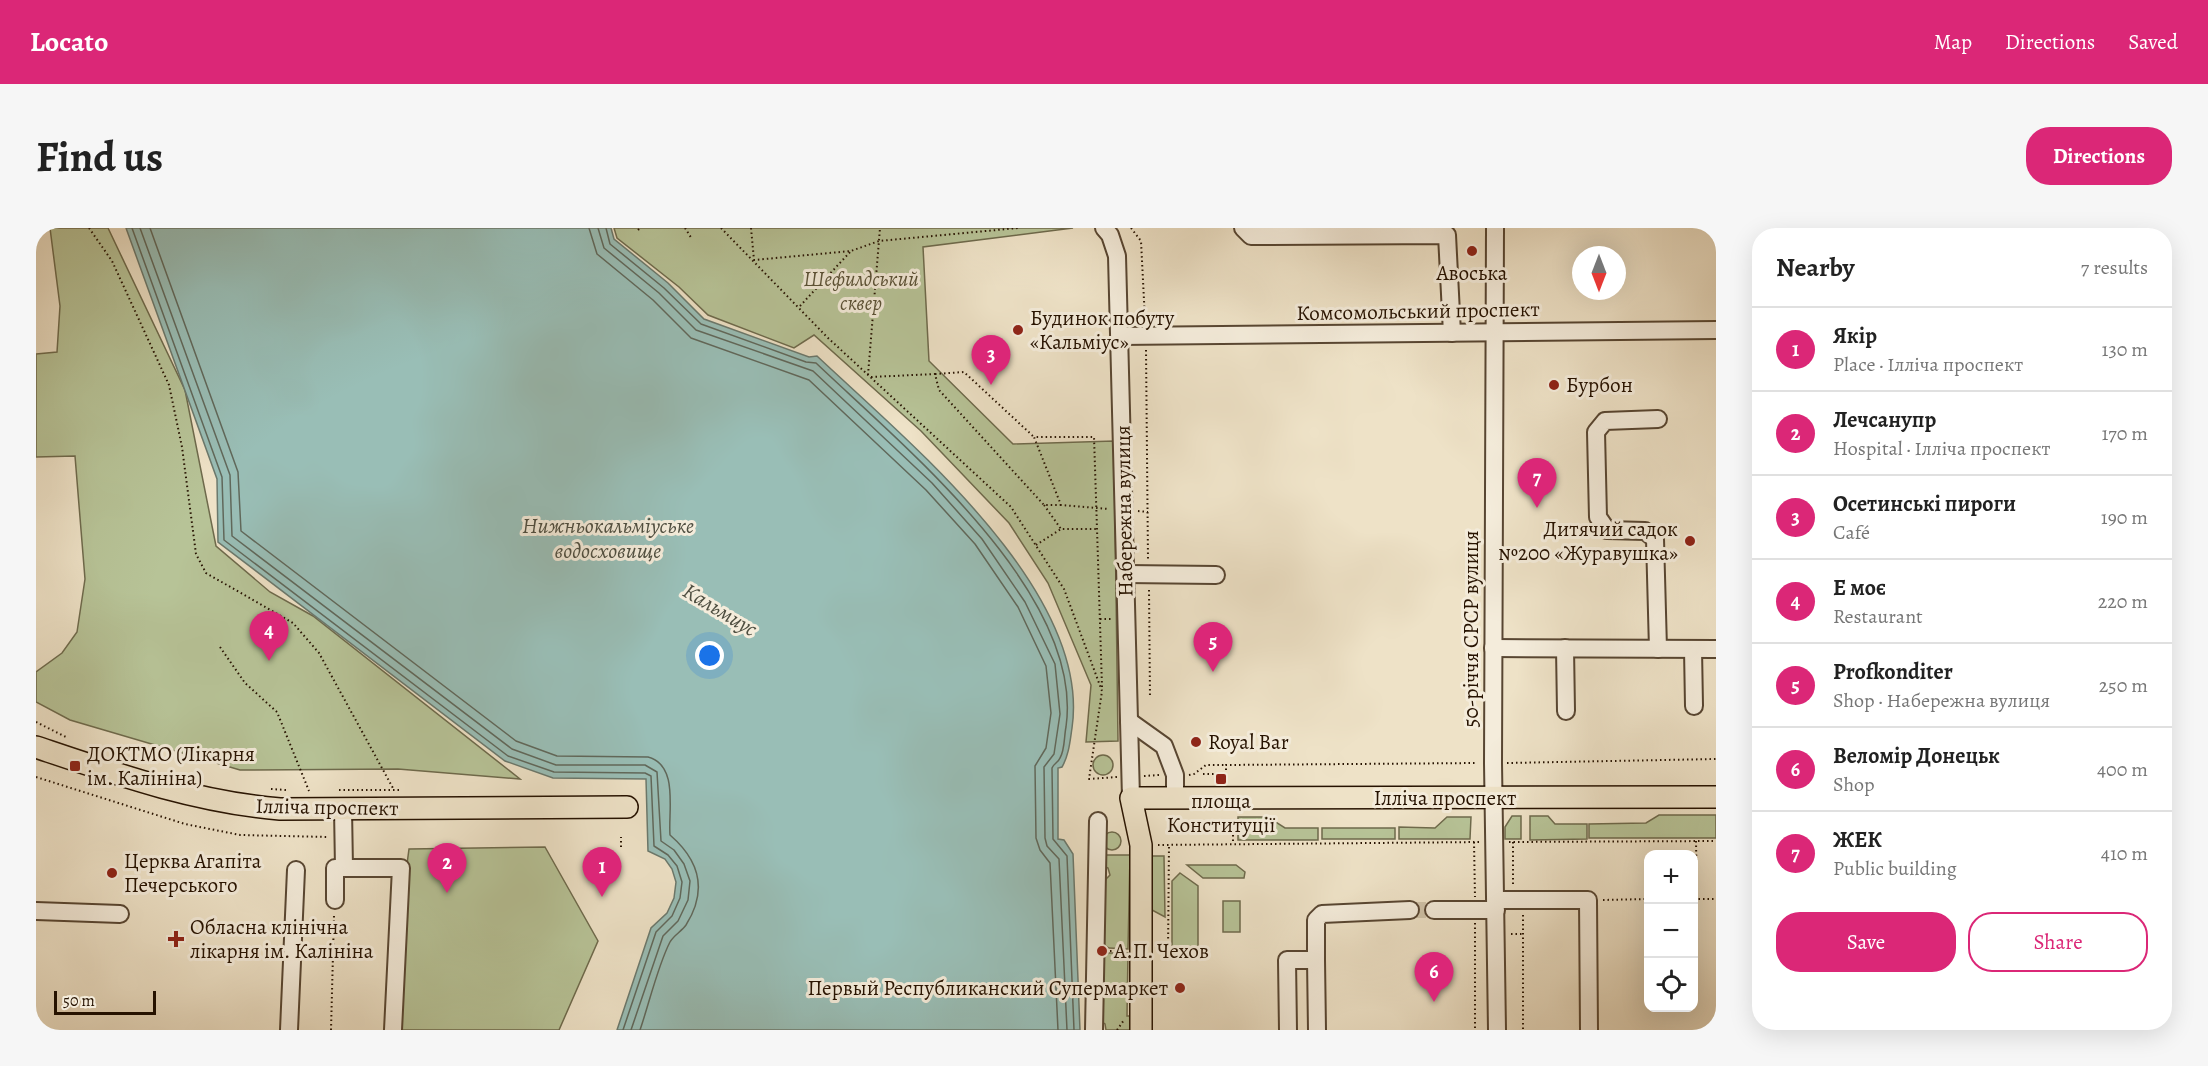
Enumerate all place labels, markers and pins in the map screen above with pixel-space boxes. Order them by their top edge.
marker: Авоська [1465,244,1479,258]
place label: Авоська [1436,259,1508,287]
place label: Будинок побуту «Кальміус» [1030,304,1175,356]
marker: Будинок побуту «Кальміус» [1011,323,1025,337]
pin: 3 [972,336,1010,385]
place label: Бурбон [1566,371,1633,399]
marker: Бурбон [1547,378,1561,392]
pin: 7 [1518,458,1556,508]
place label: Дитячий садок №200 «Журавушка» [1498,515,1678,567]
marker: Дитячий садок №200 «Журавушка» [1683,534,1697,548]
pin: 4 [250,612,288,661]
pin: 5 [1194,622,1232,672]
place label: Royal Bar [1208,728,1289,756]
marker: Royal Bar [1189,735,1203,749]
place label: ДОКТМО (Лікарня ім. Калініна) [87,740,255,792]
marker: ДОКТМО (Лікарня ім. Калініна) [68,759,82,773]
marker: площа Конституції [1214,772,1228,786]
place label: площа Конституції [1167,787,1275,839]
pin: 2 [428,844,466,893]
place label: Церква Агапіта Печерського [124,847,262,899]
pin: 1 [582,848,622,897]
marker: Церква Агапіта Печерського [105,866,119,880]
place label: Обласна клінічна лікарня ім. Калініна [190,913,374,965]
marker: Обласна клінічна лікарня ім. Калініна [167,930,185,948]
place label: А.П. Чехов [1113,937,1209,965]
marker: А.П. Чехов [1095,944,1109,958]
pin: 6 [1414,952,1454,1002]
place label: Первый Республиканский Супермаркет [808,974,1168,1002]
marker: Первый Республиканский Супермаркет [1173,981,1187,995]

